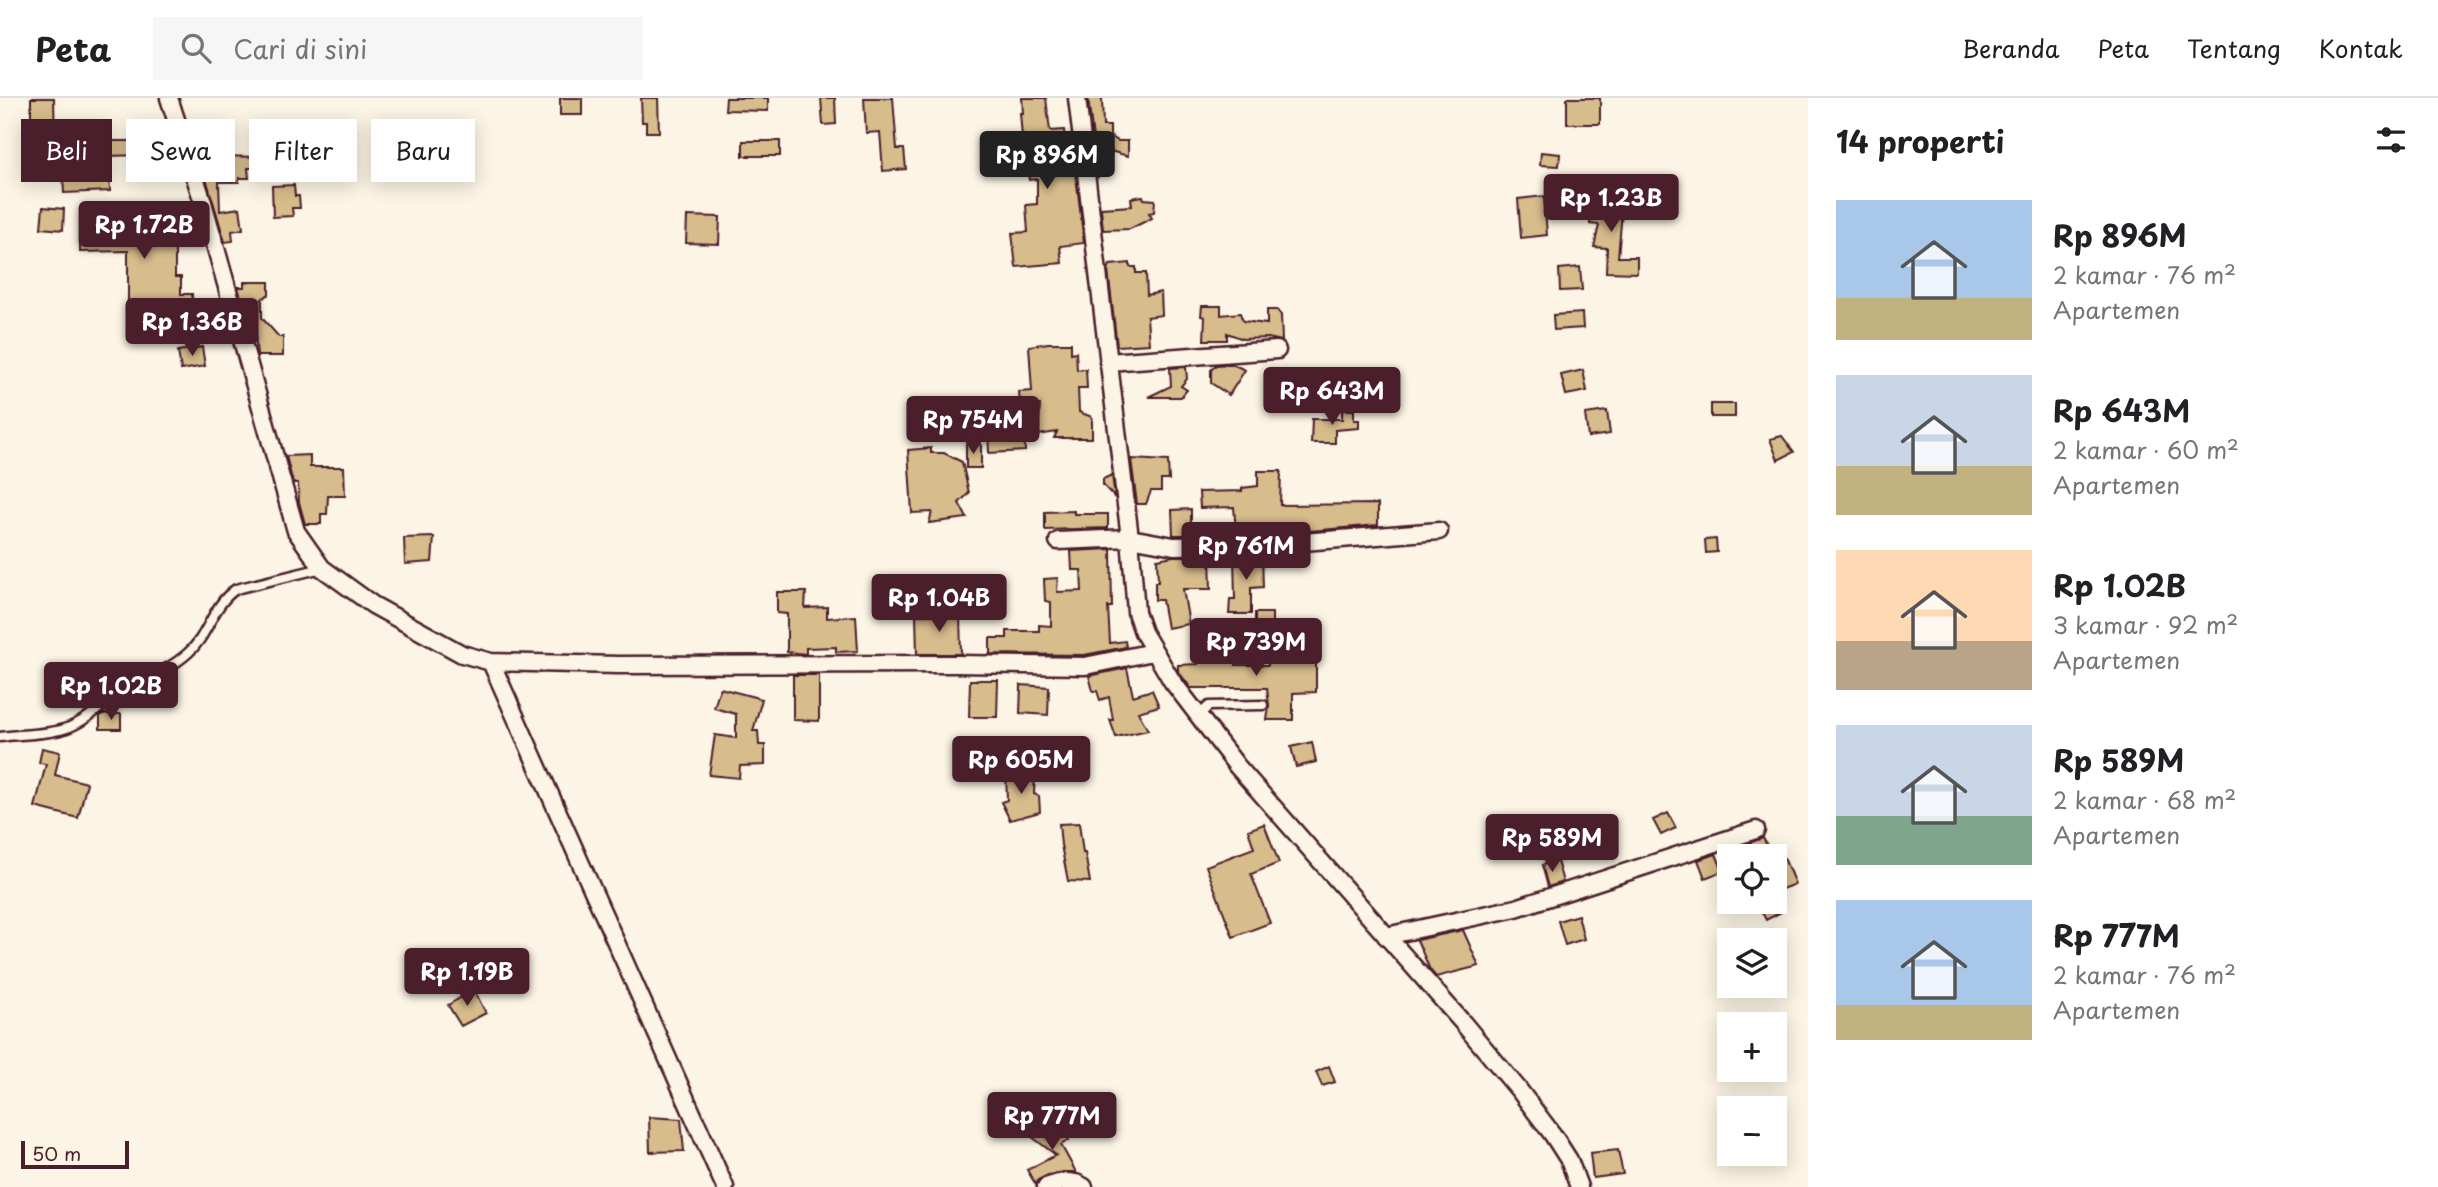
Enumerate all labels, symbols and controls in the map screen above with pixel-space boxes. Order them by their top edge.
search box [153,17,643,80]
text: Peta [35,23,111,73]
icon: search [177,29,215,67]
text: Cari di sini [233,29,367,68]
text: Beranda [1962,30,2059,66]
text: Peta [2097,30,2149,66]
text: Tentang [2187,30,2281,66]
text: Kontak [2319,30,2403,66]
text: 14 properti [1836,118,2004,163]
chip: Beli [21,119,112,182]
chip: Sewa [126,119,235,182]
chip: Filter [249,119,357,182]
chip: Baru [371,119,475,182]
icon: filters [2372,121,2410,159]
pin: Rp 896M [982,132,1112,191]
text: Rp 896M [996,136,1098,171]
pin: Rp 1.23B [1539,174,1683,234]
text: Rp 1.23B [1560,179,1662,214]
pin: Rp 1.72B [72,202,216,261]
text: Rp 1.72B [95,206,193,241]
text: Rp 896M [2053,212,2187,257]
icon: home [1892,228,1976,312]
text: 2 kamar · 76 m² [2053,257,2236,292]
text: Apartemen [2053,292,2180,327]
pin: Rp 1.36B [120,299,264,358]
text: Rp 1.36B [142,303,242,338]
pin: Rp 643M [1267,368,1397,427]
text: Rp 643M [1279,372,1385,407]
text: Rp 643M [2053,387,2190,432]
pin: Rp 754M [908,396,1038,456]
text: Rp 754M [922,401,1024,436]
icon: home [1892,403,1976,487]
text: 2 kamar · 60 m² [2053,432,2239,467]
text: Apartemen [2053,467,2180,502]
pin: Rp 761M [1181,522,1311,582]
text: Rp 761M [1198,527,1294,562]
text: Rp 1.02B [2053,562,2186,607]
pin: Rp 1.04B [867,574,1011,634]
icon: home [1892,578,1976,662]
text: Rp 1.04B [888,579,990,614]
text: 3 kamar · 92 m² [2053,607,2238,642]
pin: Rp 739M [1191,618,1321,678]
text: Rp 739M [1206,623,1306,658]
text: Apartemen [2053,642,2180,677]
pin: Rp 1.02B [39,662,183,722]
text: Rp 1.02B [60,667,162,702]
pin: Rp 605M [956,736,1086,796]
text: Rp 589M [2053,737,2184,782]
text: Rp 605M [968,741,1074,776]
icon: home [1892,753,1976,837]
text: 2 kamar · 68 m² [2053,782,2236,817]
pin: Rp 589M [1487,814,1617,874]
text: Apartemen [2053,817,2180,852]
text: Rp 589M [1502,819,1602,854]
map controls [1717,844,1787,1166]
button: locate [1717,844,1787,914]
text: Rp 777M [2053,912,2180,957]
button: layers [1717,928,1787,998]
icon: home [1892,928,1976,1012]
pin: Rp 1.19B [395,948,539,1008]
text: Rp 1.19B [420,953,514,988]
text: 2 kamar · 76 m² [2053,957,2236,992]
text: Apartemen [2053,992,2180,1027]
button: + [1717,1012,1787,1082]
pin: Rp 777M [987,1093,1117,1152]
button: − [1717,1096,1787,1166]
text: Rp 777M [1003,1097,1101,1132]
scale bar [21,1138,130,1170]
text: 50 m [32,1139,81,1167]

